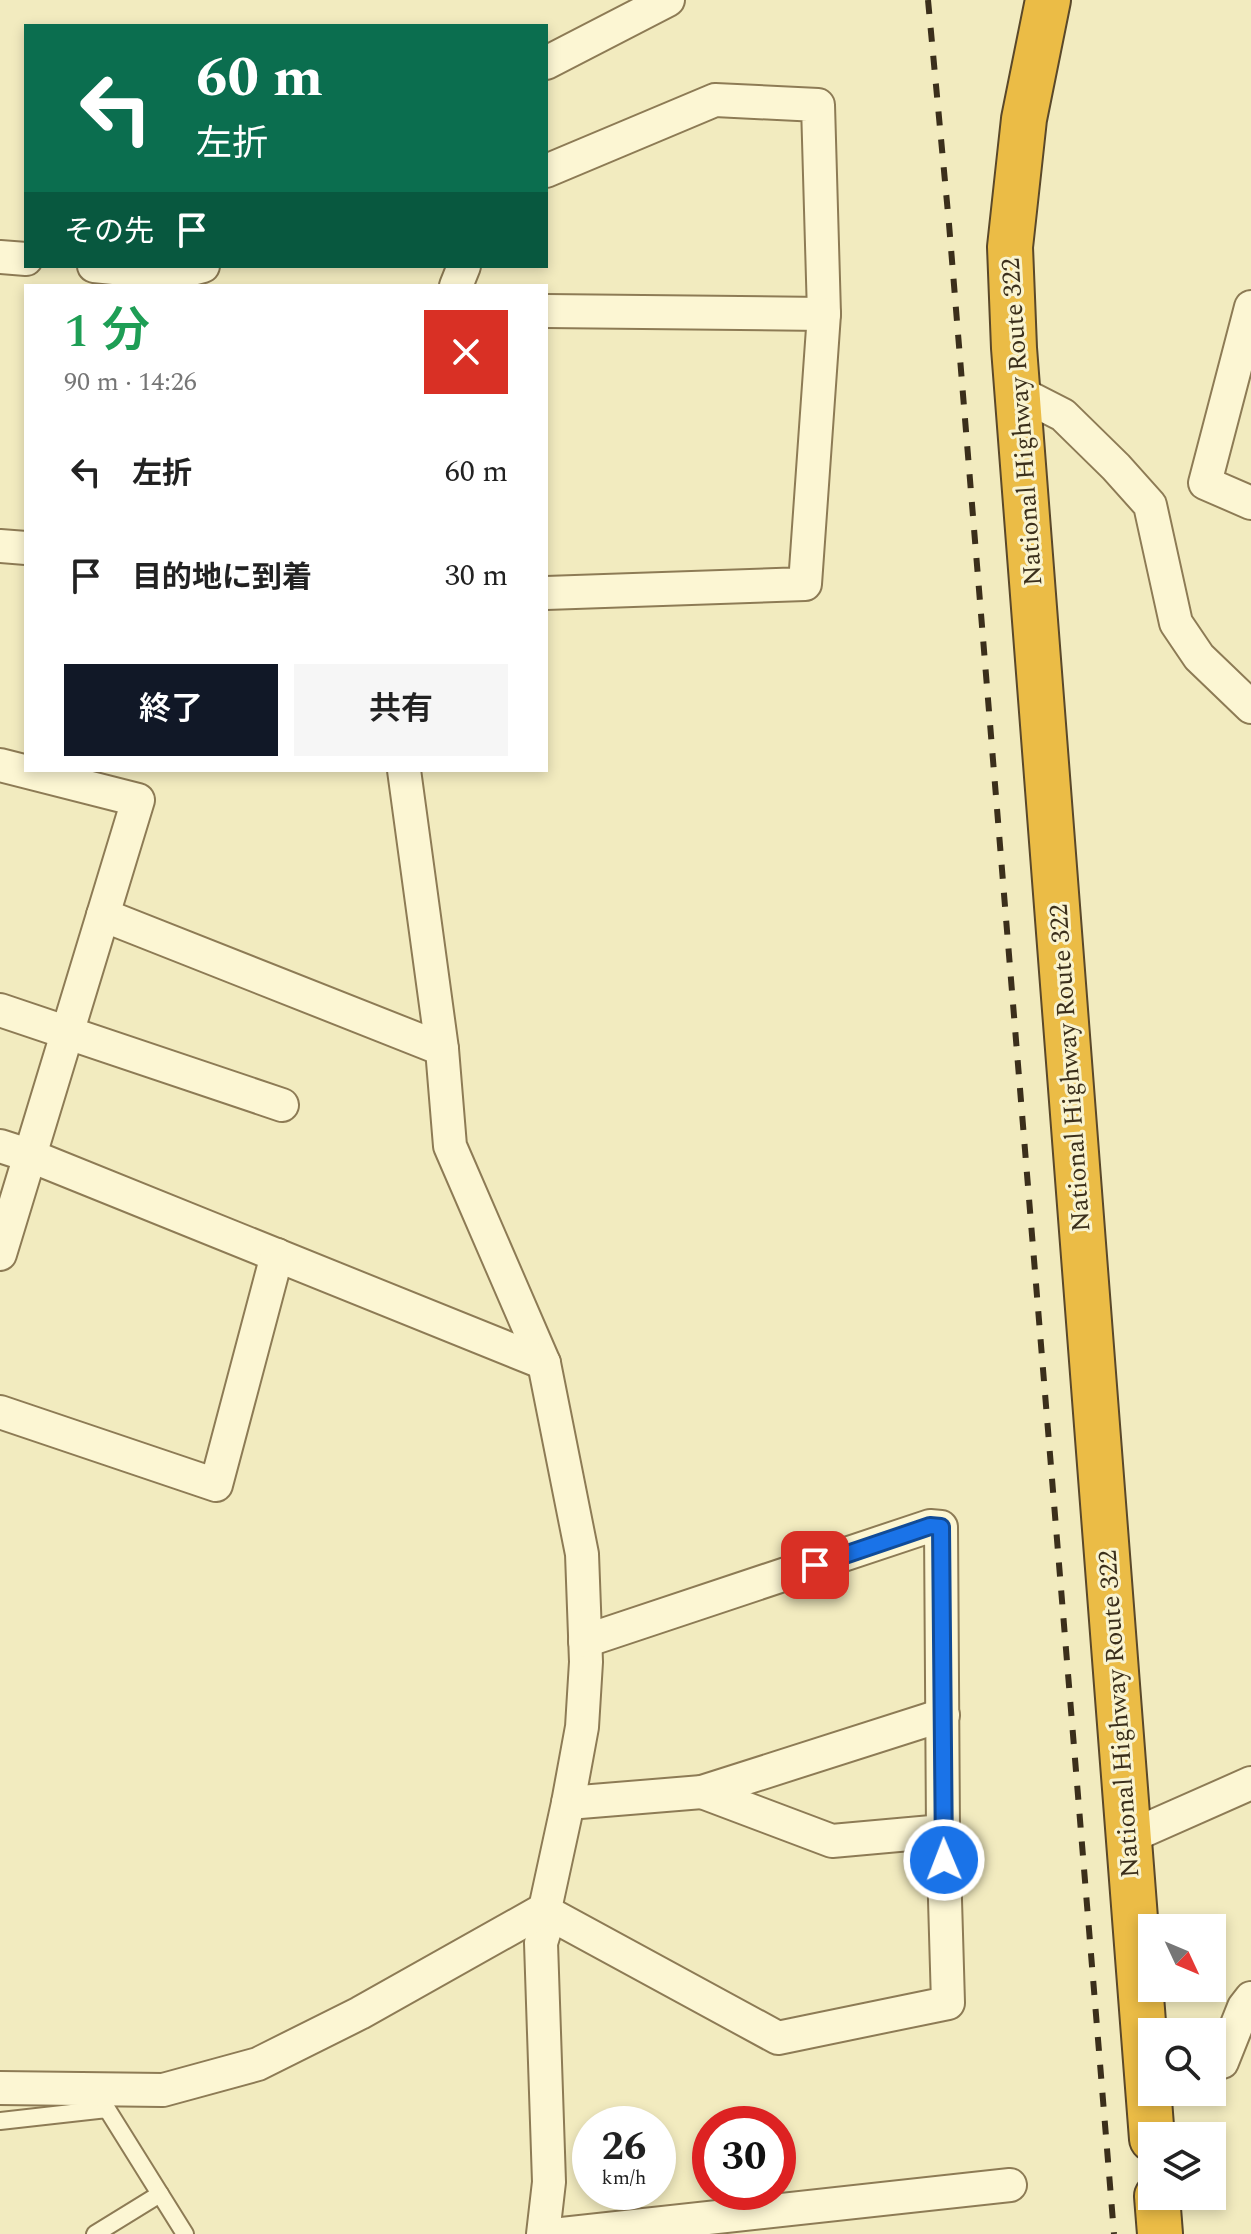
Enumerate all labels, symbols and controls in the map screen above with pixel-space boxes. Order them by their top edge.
text: 60 m [196,36,323,121]
icon: left [64,56,168,160]
text: 左折 [196,117,268,172]
icon: arrive [170,208,214,252]
text: その先 [64,209,154,255]
street label: National Highway Route 322 [991,257,1053,587]
text: 1 分 [64,295,150,368]
button: close [424,310,508,394]
text: 90 m · 14:26 [64,362,197,402]
text: 60 m [445,449,508,495]
icon: left [64,450,108,494]
text: 左折 [132,451,192,497]
text: 30 m [445,553,508,599]
icon: arrive [64,554,108,598]
text: 目的地に到着 [132,555,312,601]
button: 終了 [64,664,278,756]
button: 共有 [294,664,508,756]
street label: National Highway Route 322 [1039,903,1101,1233]
pin [781,1531,849,1599]
icon: arrive [793,1543,837,1587]
street label: National Highway Route 322 [1088,1549,1150,1879]
position arrow [902,1818,986,1902]
north arrow [1138,1914,1226,2002]
map controls [1138,1914,1226,2210]
button: search [1138,2018,1226,2106]
speed limit sign: 30 [692,2106,796,2210]
text: 26 [602,2117,646,2178]
button: layers [1138,2122,1226,2210]
text: km/h [602,2163,647,2193]

